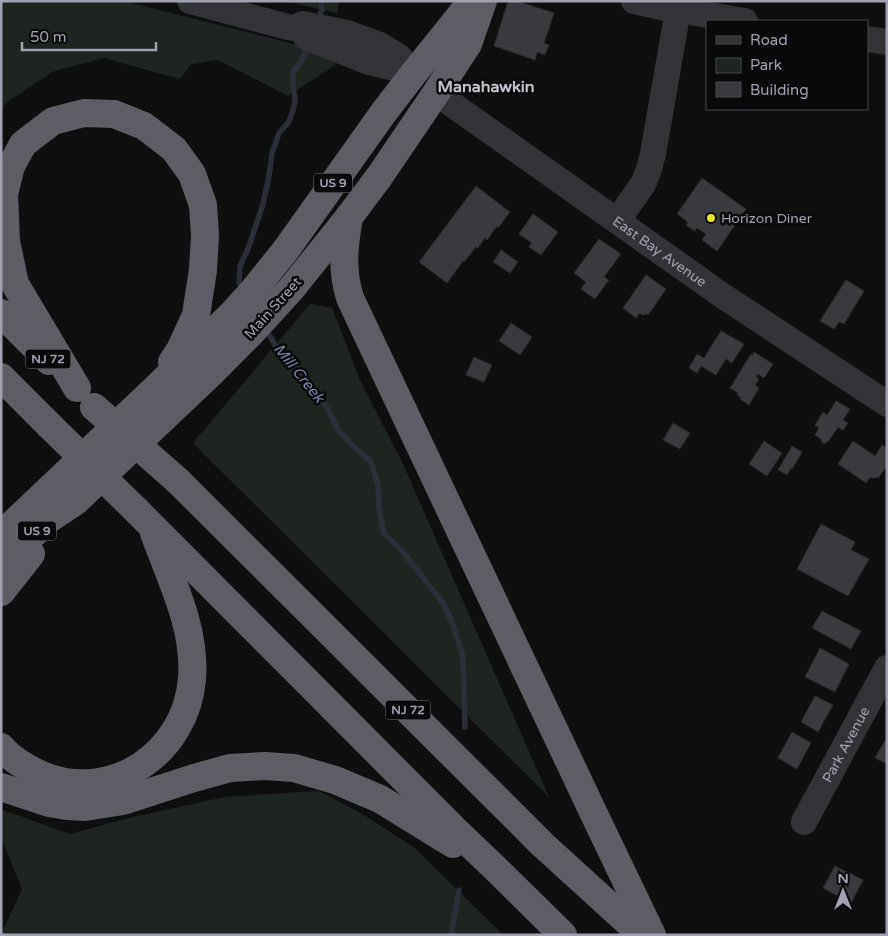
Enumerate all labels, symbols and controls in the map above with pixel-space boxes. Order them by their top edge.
scale bar [22,20,156,52]
legend [706,20,868,110]
text: 50 m [30,28,67,46]
text: Road [750,31,788,49]
text: Park [750,56,782,74]
district label: Manahawkin [438,77,534,97]
text: Building [750,81,809,99]
road number: US 9 [314,174,352,192]
place label: Horizon Diner [721,210,813,227]
street label: East Bay Avenue [609,212,710,290]
marker: Horizon Diner [705,212,717,224]
street label: Main Street [241,273,306,342]
water label: Mill Creek [270,340,329,407]
road number: NJ 72 [26,349,70,368]
road number: US 9 [18,522,56,540]
road number: NJ 72 [386,700,430,720]
street label: Park Avenue [818,704,873,785]
north arrow [818,866,868,916]
text: N [837,870,849,887]

